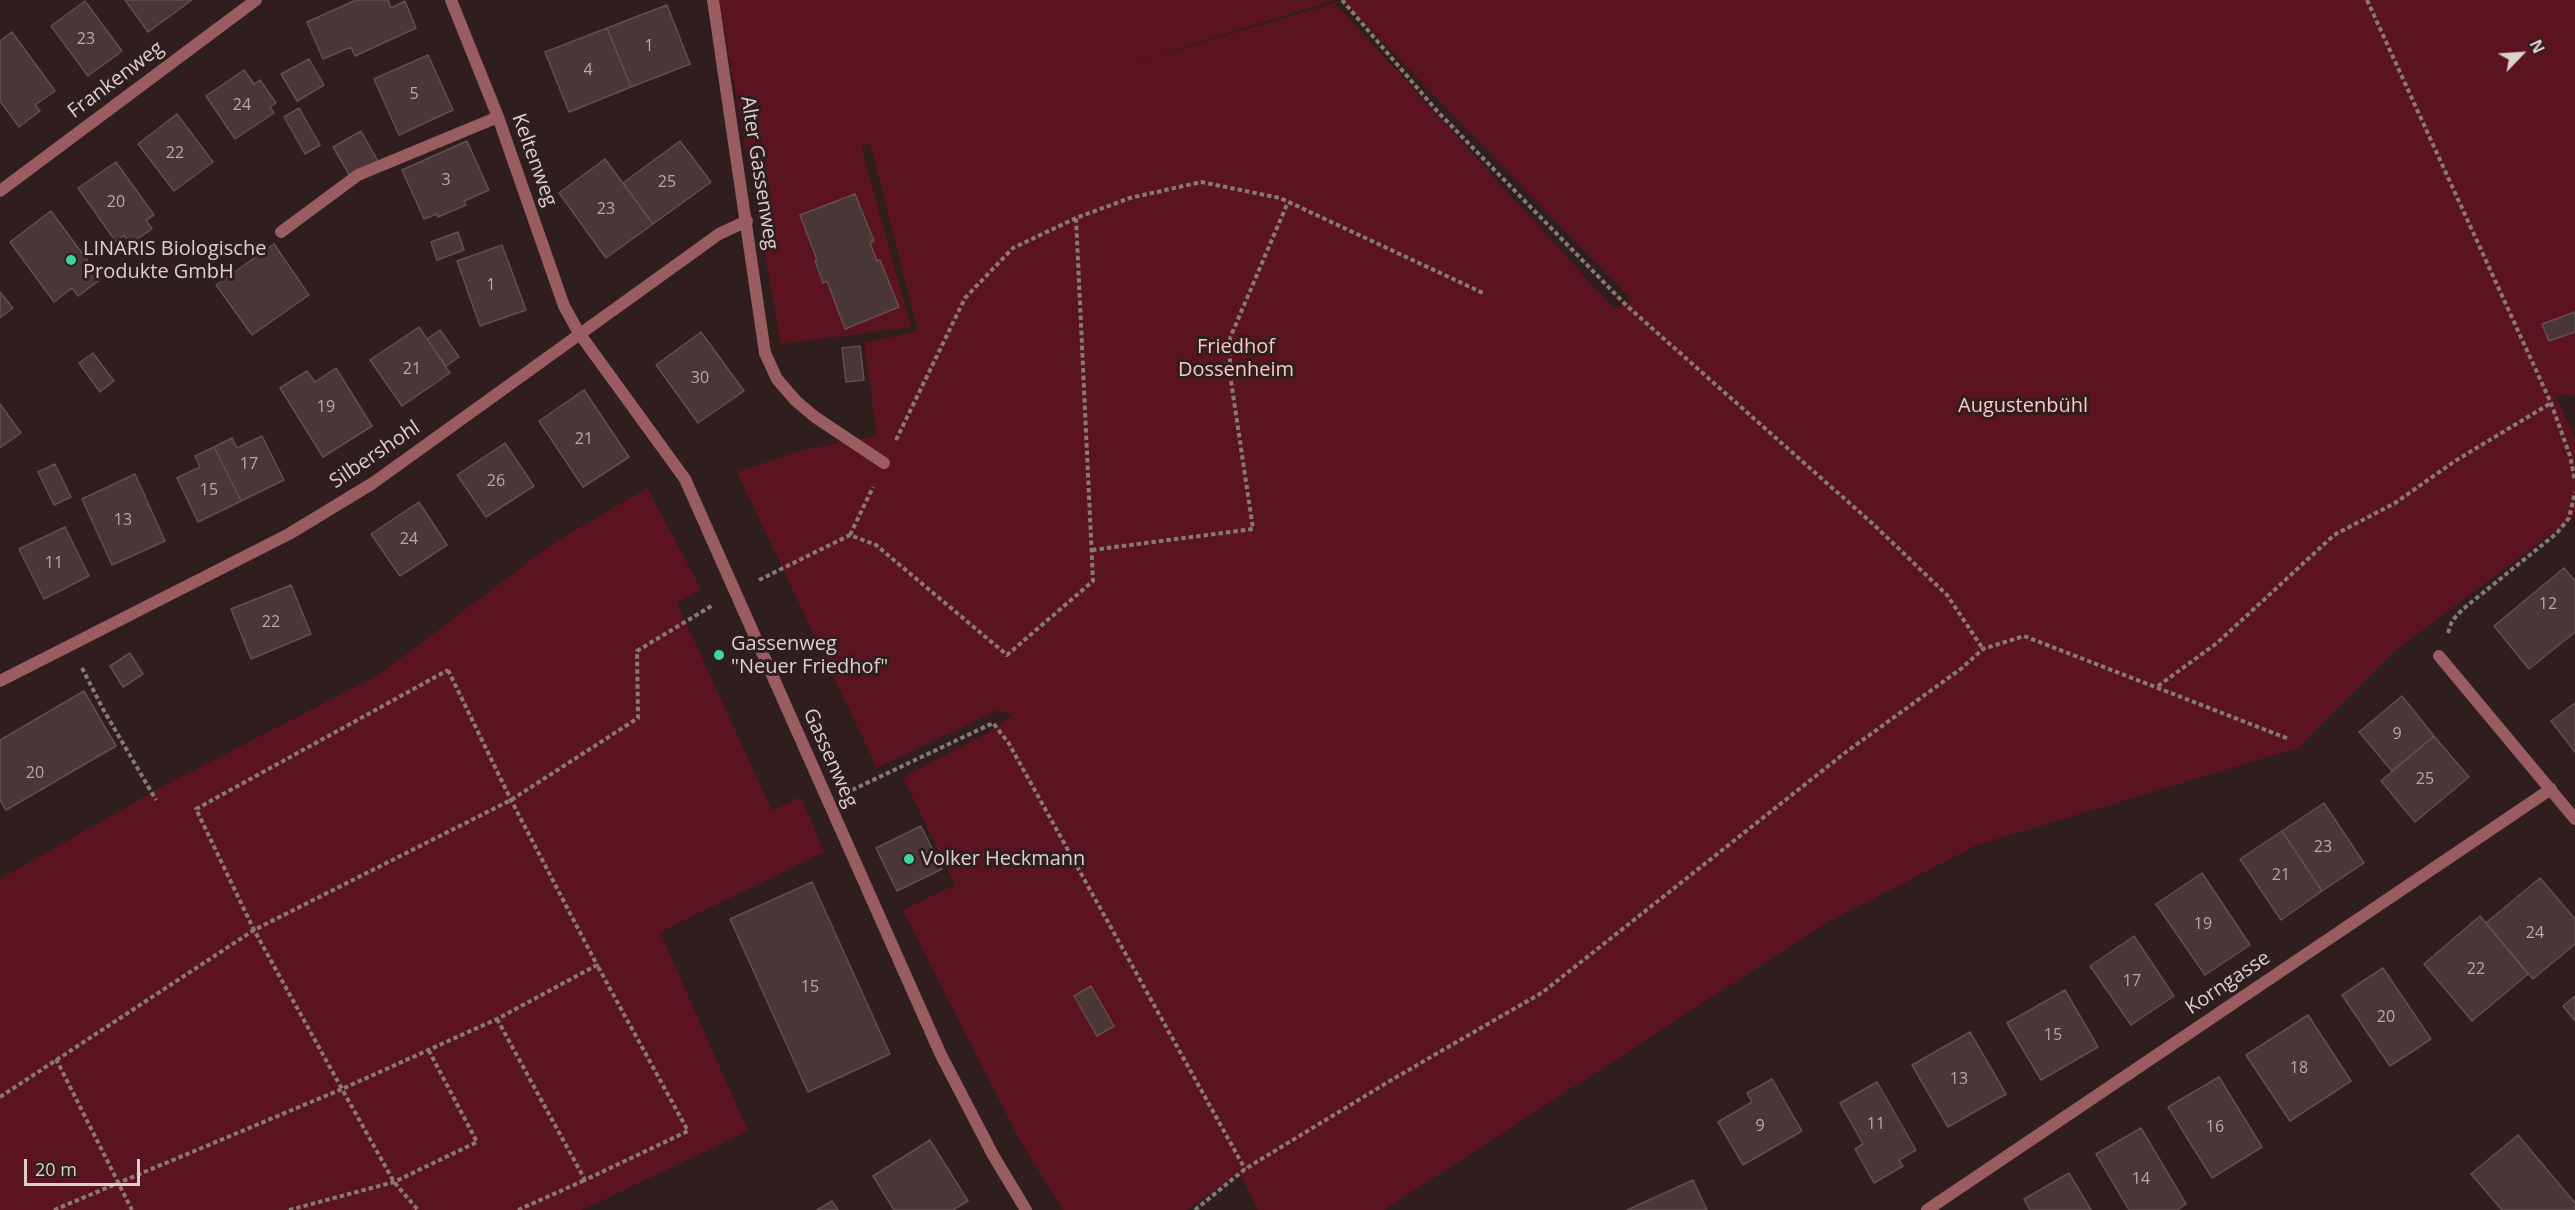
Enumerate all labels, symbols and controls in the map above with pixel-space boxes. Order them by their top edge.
north arrow [2491,24,2551,84]
house number: 23 [77,29,95,49]
street label: Frankenweg [63,36,169,124]
house number: 1 [644,36,654,56]
text: N [2525,36,2550,57]
house number: 4 [583,60,593,80]
house number: 5 [409,84,419,104]
street label: Alter Gassenweg [735,94,783,252]
house number: 24 [233,95,251,115]
street label: Keltenweg [506,110,562,210]
house number: 22 [166,143,184,163]
house number: 3 [441,170,451,190]
house number: 25 [658,172,676,192]
house number: 20 [107,192,125,212]
house number: 23 [597,199,615,219]
place label: LINARIS Biologische Produkte GmbH [83,237,266,284]
marker: LINARIS Biologische Produkte GmbH [64,253,78,267]
house number: 1 [486,275,496,295]
park label: Friedhof Dossenheim [1178,335,1294,382]
house number: 21 [403,359,421,379]
house number: 30 [691,368,709,388]
park label: Augustenbühl [1958,394,2088,418]
house number: 19 [317,397,335,417]
street label: Silbershohl [325,416,425,494]
house number: 21 [575,429,593,449]
house number: 17 [240,454,258,474]
house number: 26 [487,471,505,491]
house number: 15 [200,480,218,500]
house number: 13 [114,510,132,530]
house number: 24 [400,529,418,549]
house number: 11 [45,553,63,573]
house number: 12 [2539,594,2557,614]
house number: 22 [262,612,280,632]
place label: Gassenweg "Neuer Friedhof" [731,632,888,679]
marker: Gassenweg "Neuer Friedhof" [712,648,726,662]
street label: Gassenweg [798,705,862,811]
house number: 9 [2392,724,2402,744]
house number: 20 [26,763,44,783]
house number: 25 [2416,769,2434,789]
house number: 23 [2314,837,2332,857]
place label: Volker Heckmann [921,847,1085,871]
marker: Volker Heckmann [902,852,916,866]
house number: 21 [2272,865,2290,885]
house number: 19 [2194,914,2212,934]
house number: 24 [2526,923,2544,943]
street label: Korngasse [2181,946,2275,1020]
house number: 22 [2467,959,2485,979]
house number: 17 [2123,971,2141,991]
house number: 15 [801,977,819,997]
house number: 20 [2377,1007,2395,1027]
house number: 15 [2044,1025,2062,1045]
house number: 18 [2290,1058,2308,1078]
house number: 13 [1950,1069,1968,1089]
house number: 11 [1867,1114,1885,1134]
house number: 9 [1755,1116,1765,1136]
house number: 16 [2206,1117,2224,1137]
scale bar [27,1147,142,1185]
text: 20 m [35,1157,77,1181]
house number: 14 [2132,1169,2150,1189]

